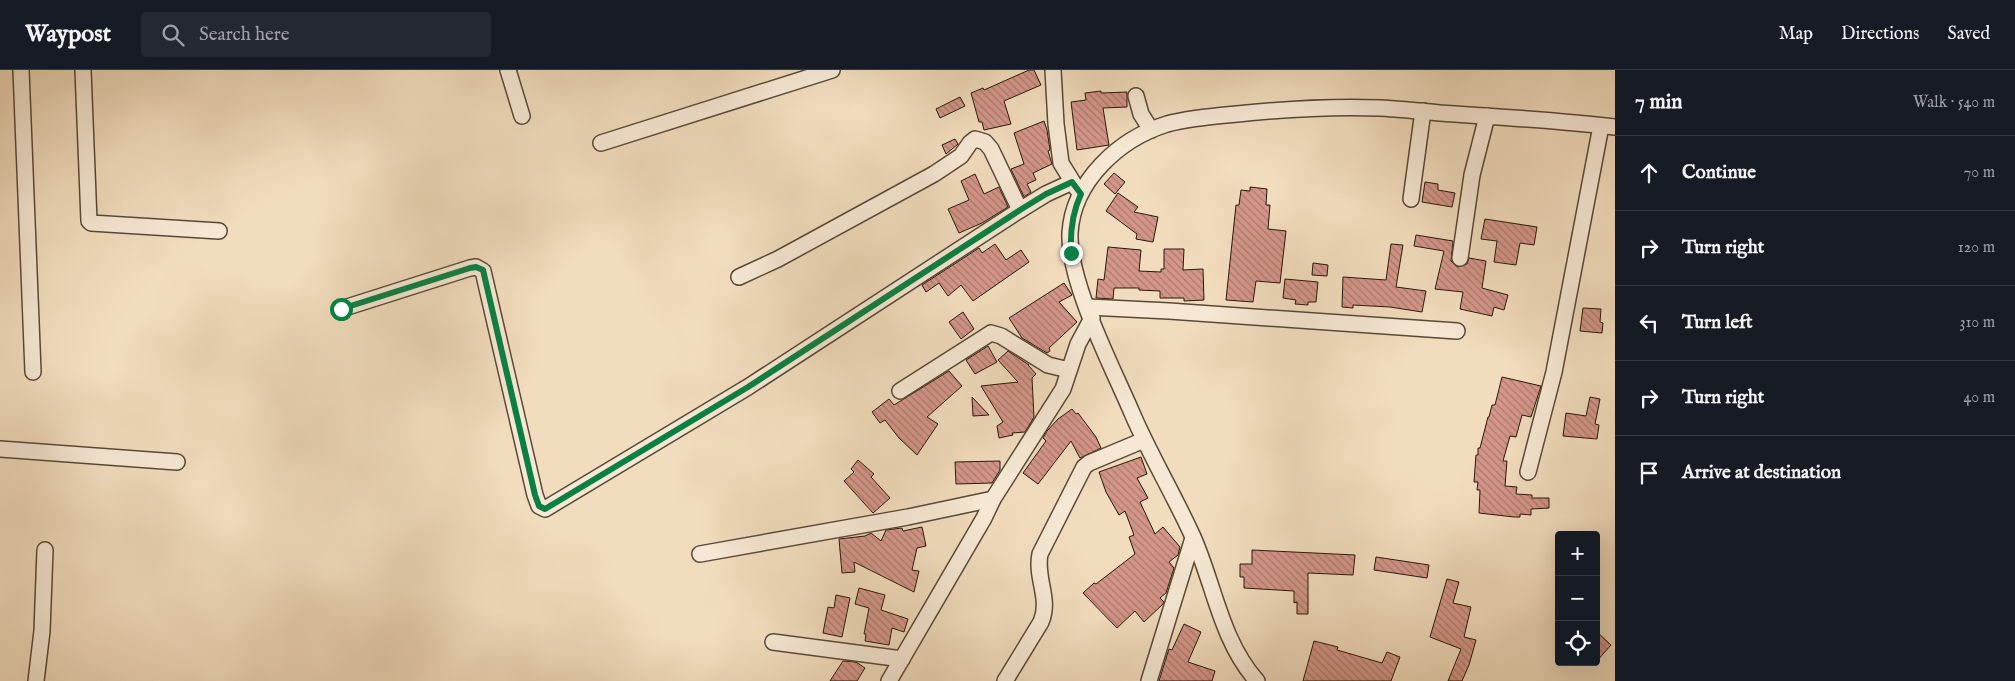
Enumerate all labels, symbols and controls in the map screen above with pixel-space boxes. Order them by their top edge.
search box [141,12,491,57]
text: Waypost [25,19,111,50]
icon: search [159,21,187,49]
text: Search here [199,23,290,47]
text: Map [1779,23,1813,46]
text: Directions [1841,23,1919,46]
text: Saved [1947,23,1990,46]
text: 7 min [1635,89,1682,116]
text: Walk · 540 m [1913,93,1995,113]
icon: ahead [1635,159,1663,187]
text: Continue [1682,161,1756,185]
text: 70 m [1964,163,1995,183]
icon: right [1635,234,1663,262]
text: Turn right [1682,236,1764,260]
text: 120 m [1958,238,1995,258]
route end [1060,242,1083,265]
route start [330,298,353,321]
icon: left [1635,309,1663,337]
text: Turn left [1682,311,1753,335]
text: 310 m [1959,313,1995,333]
icon: right [1635,384,1663,412]
text: Turn right [1682,386,1764,410]
text: 40 m [1963,388,1995,408]
icon: arrive [1635,459,1663,487]
text: Arrive at destination [1682,461,1841,485]
map controls [1555,531,1600,666]
button: + [1555,531,1600,576]
button: − [1555,576,1600,621]
button: locate [1555,621,1600,666]

